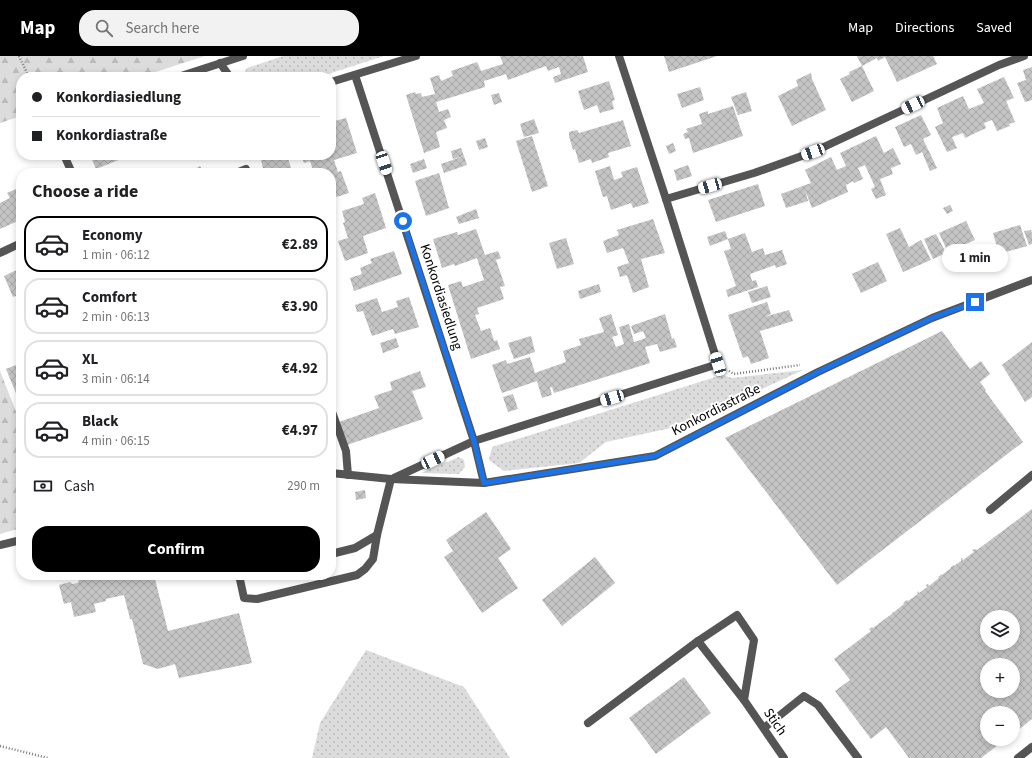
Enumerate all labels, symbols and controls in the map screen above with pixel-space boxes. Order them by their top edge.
search box [79,10,359,46]
text: Map [20,15,55,42]
icon: search [93,17,115,39]
text: Search here [125,18,199,39]
text: Map [848,18,873,38]
text: Directions [895,18,954,38]
text: Saved [976,18,1012,38]
text: Konkordiasiedlung [56,87,181,108]
car [900,94,926,116]
text: Konkordiastraße [56,125,167,146]
car [800,142,826,162]
car [375,150,393,176]
car [697,177,723,195]
text: Choose a ride [32,179,138,204]
route start [394,212,412,230]
text: Economy [82,225,143,246]
icon: car [34,226,70,262]
text: €2.89 [282,234,318,255]
street label: Konkordiasiedlung [414,241,468,353]
callout: 1 min [942,244,1008,272]
text: 1 min · 06:12 [82,246,150,264]
text: 1 min [959,249,991,267]
text: Comfort [82,287,137,308]
icon: car [34,288,70,324]
route end [966,293,984,311]
text: €3.90 [282,296,318,317]
text: 2 min · 06:13 [82,308,150,326]
text: XL [82,349,98,370]
icon: car [34,350,70,386]
car [709,351,727,377]
text: €4.92 [282,358,318,379]
text: 3 min · 06:14 [82,370,150,388]
street label: Konkordiastraße [668,379,764,441]
car [599,389,625,407]
text: Black [82,411,119,432]
icon: car [34,412,70,448]
text: €4.97 [282,420,318,441]
text: 4 min · 06:15 [82,432,150,450]
car [420,449,446,471]
icon: cash [32,475,54,497]
text: Cash [64,476,95,497]
text: 290 m [287,477,320,495]
button: Confirm [32,526,320,572]
map controls [980,610,1020,746]
button: layers [980,610,1020,650]
button: + [980,658,1020,698]
street label: Stich [758,704,792,740]
button: − [980,706,1020,746]

